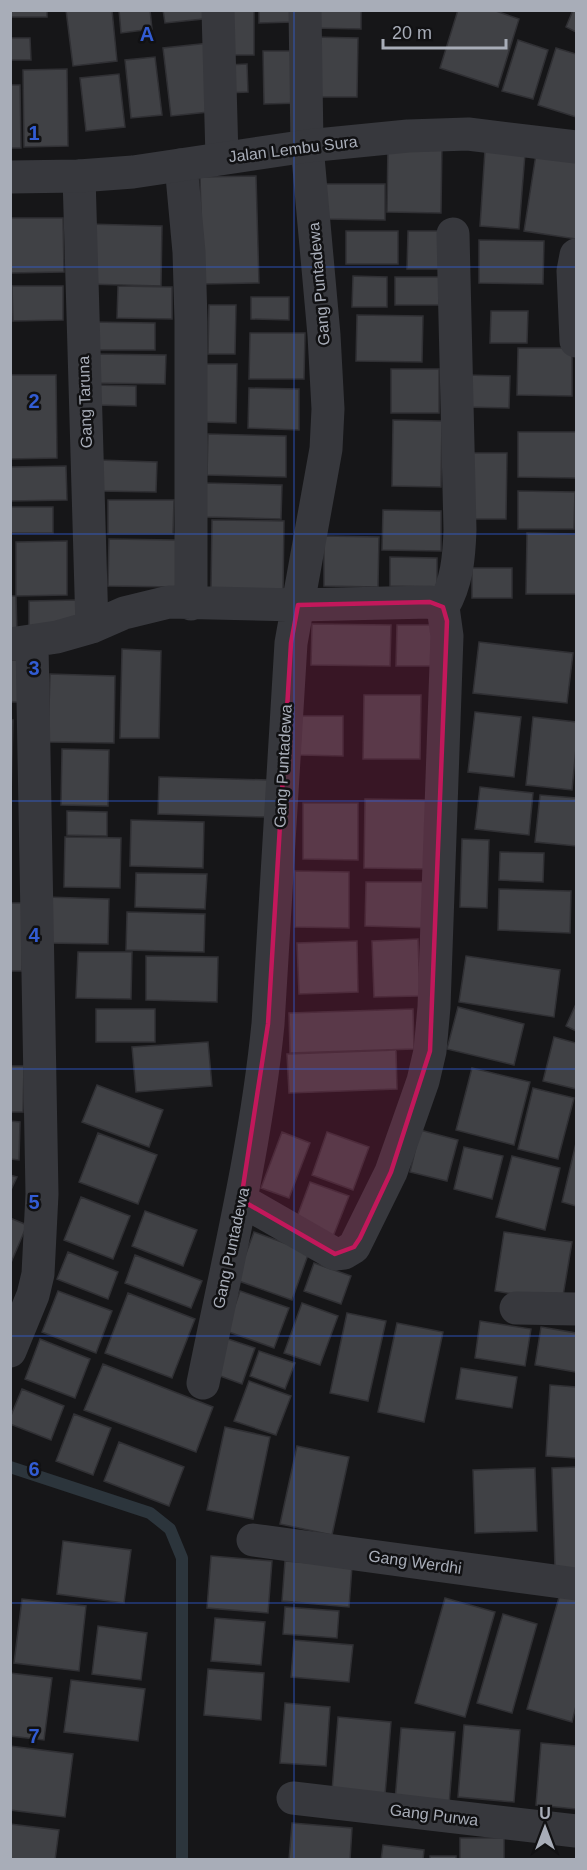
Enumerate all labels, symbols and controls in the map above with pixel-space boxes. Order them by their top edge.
scale bar [383,12,506,50]
text: A [140,23,154,45]
text: 20 m [392,23,432,43]
text: 1 [28,122,40,144]
street label: Jalan Lembu Sura [228,133,359,165]
street label: Gang Puntadewa [305,222,333,346]
street label: Gang Taruna [75,356,95,448]
text: 2 [28,390,40,412]
text: 3 [28,657,40,679]
street label: Gang Puntadewa [271,704,295,828]
text: 4 [28,924,40,946]
street label: Gang Puntadewa [210,1186,252,1310]
text: 5 [28,1191,40,1213]
text: 6 [28,1458,40,1480]
street label: Gang Werdhi [367,1547,463,1577]
text: 7 [28,1725,40,1747]
north arrow [515,1798,575,1858]
street label: Gang Purwa [389,1801,479,1829]
text: U [539,1805,551,1822]

